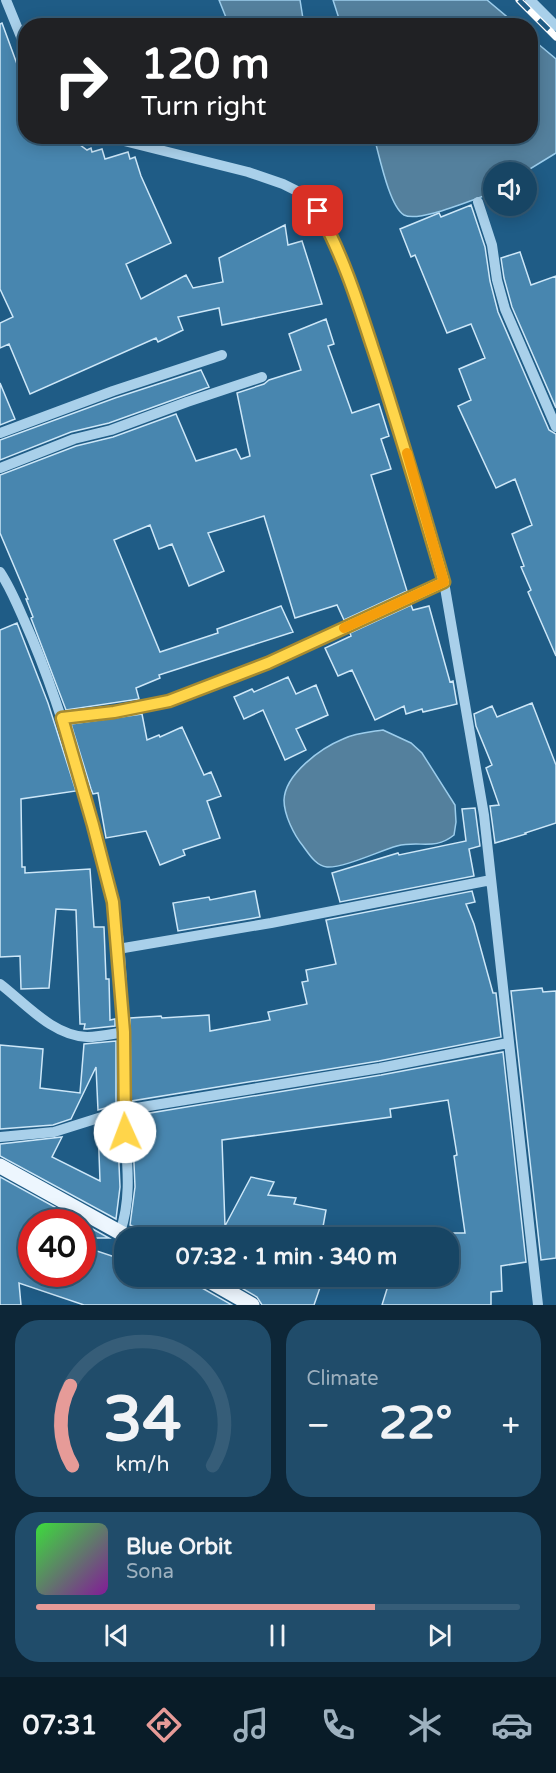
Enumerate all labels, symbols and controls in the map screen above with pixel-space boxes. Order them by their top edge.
text: 120 m [141,39,270,90]
icon: right [42,42,120,120]
text: Turn right [141,90,267,123]
map controls [483,162,537,216]
button: sound [483,162,537,216]
pin [292,185,343,236]
icon: arrive [301,194,334,227]
position arrow [93,1100,157,1164]
speed limit sign: 40 [18,1209,96,1287]
text: 07:32 · 1 min · 340 m [176,1244,397,1270]
text: Climate [307,1367,379,1391]
text: 34 [104,1383,182,1458]
text: 22° [379,1397,452,1451]
text: − [307,1406,330,1445]
text: + [501,1406,520,1445]
text: km/h [116,1451,170,1477]
text: Blue Orbit [126,1534,232,1560]
text: Sona [126,1560,174,1584]
icon: previous [100,1619,133,1652]
icon: pause [261,1619,294,1652]
icon: next [423,1619,456,1652]
icon: directions [143,1704,185,1746]
icon: music [230,1704,272,1746]
icon: phone [317,1704,359,1746]
icon: climate [404,1704,446,1746]
icon: car [491,1704,533,1746]
text: 07:31 [23,1709,97,1742]

